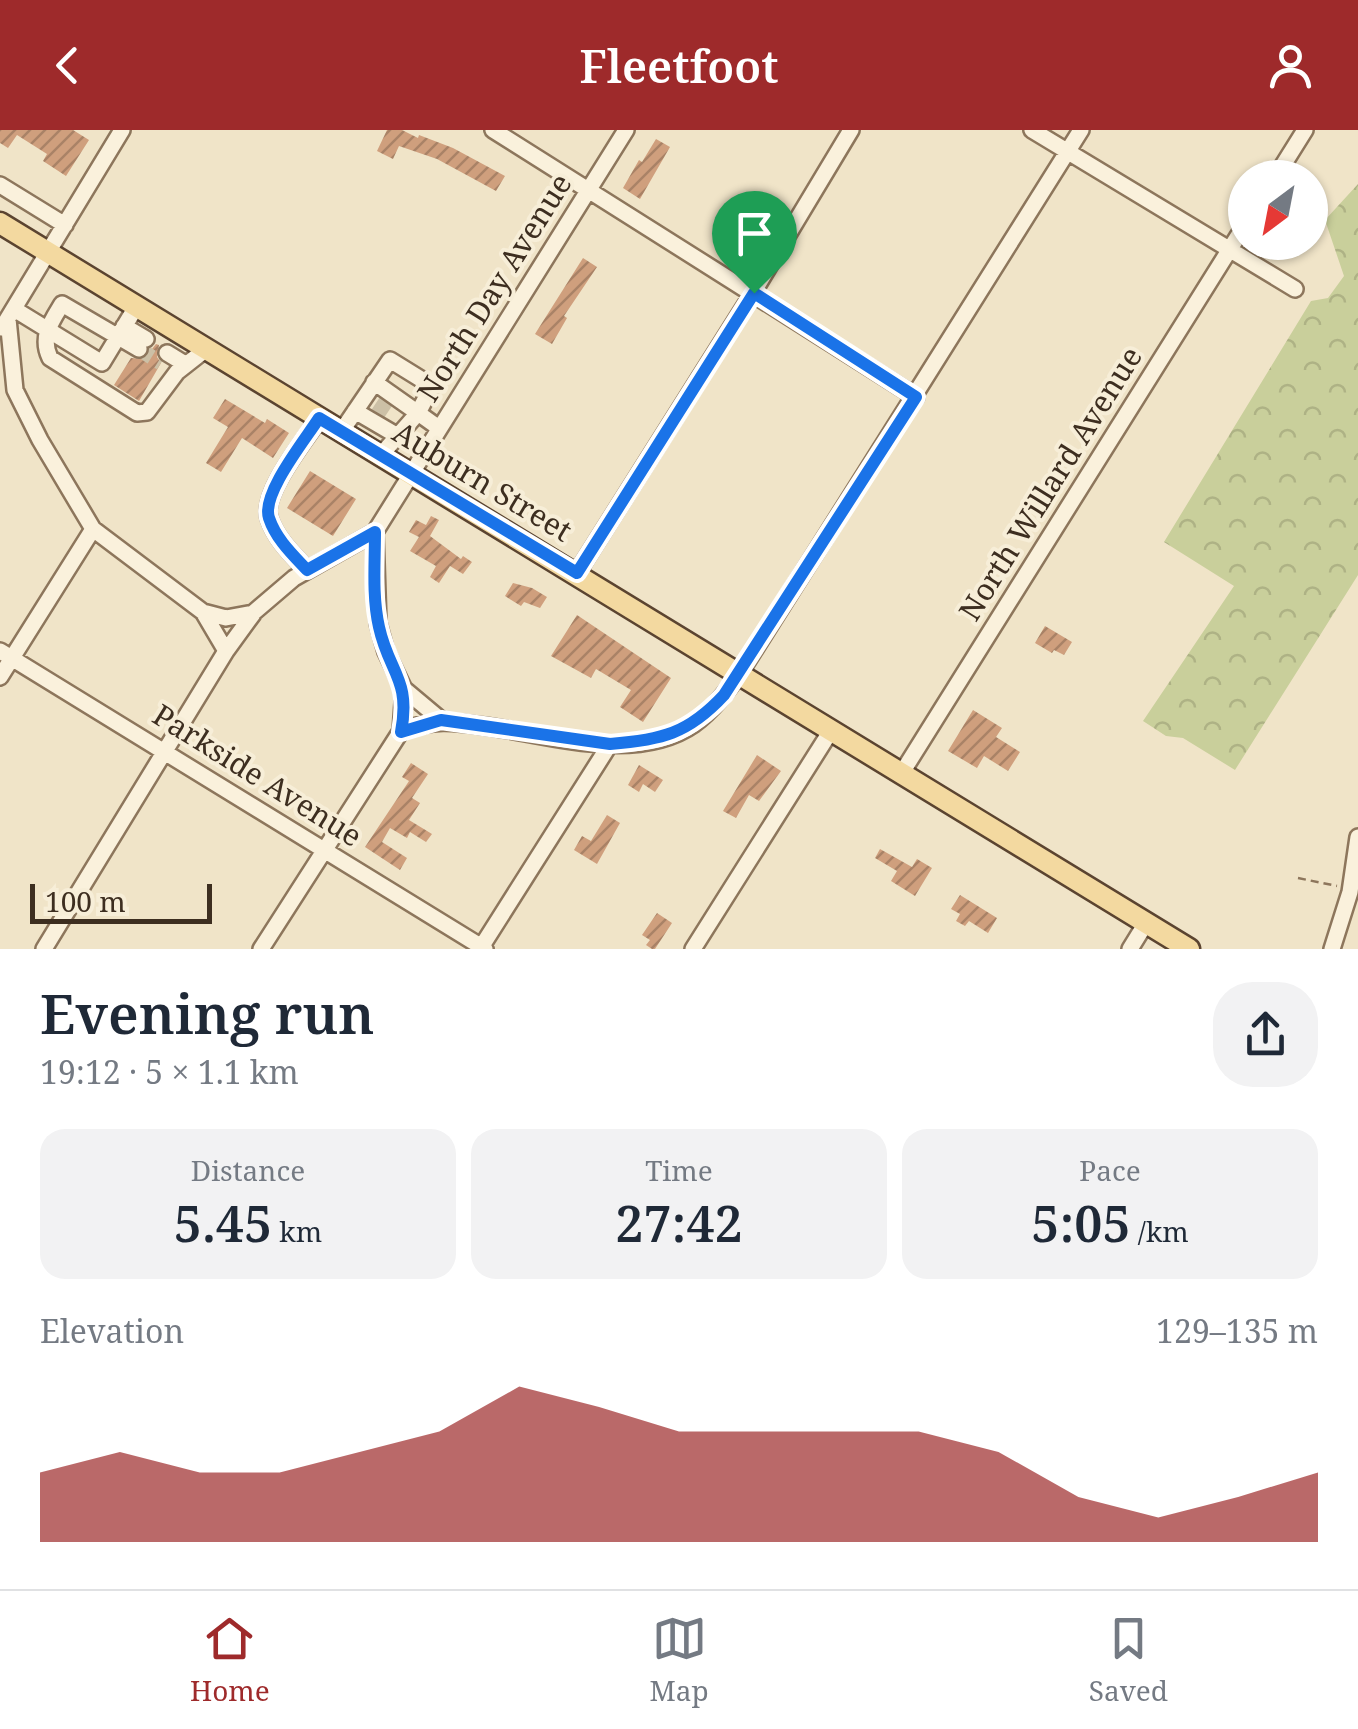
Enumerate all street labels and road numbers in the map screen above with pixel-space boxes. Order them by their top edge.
street label: North Day Avenue [407,165,580,409]
street label: North Willard Avenue [949,338,1151,628]
street label: Auburn Street [386,411,580,550]
street label: Parkside Avenue [145,694,370,856]

